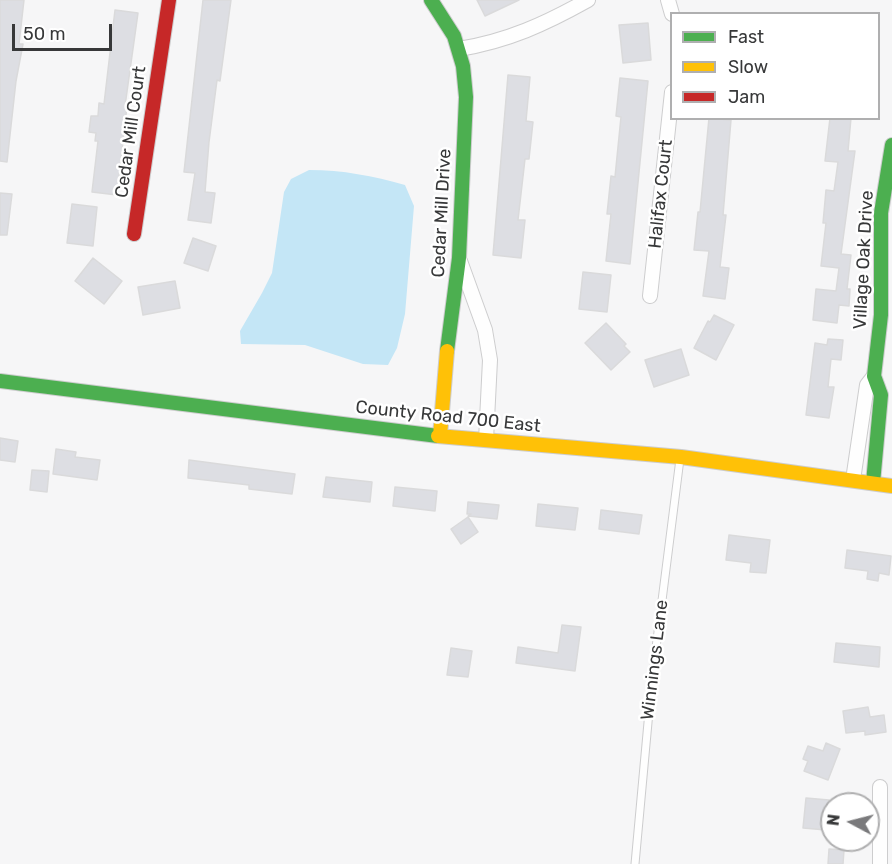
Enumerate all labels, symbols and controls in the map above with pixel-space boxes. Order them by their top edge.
scale bar [15,12,116,50]
legend [670,12,880,120]
text: 50 m [23,23,66,45]
text: Fast [728,26,764,48]
text: Slow [728,56,768,78]
street label: Cedar Mill Court [111,65,151,199]
text: Jam [728,86,765,108]
street label: Halifax Court [645,138,677,250]
street label: Cedar Mill Drive [428,148,456,278]
street label: Village Oak Drive [850,190,878,330]
street label: County Road 700 East [354,397,542,437]
street label: Winnings Lane [637,599,673,721]
north arrow [820,792,880,852]
text: N [823,813,844,827]

